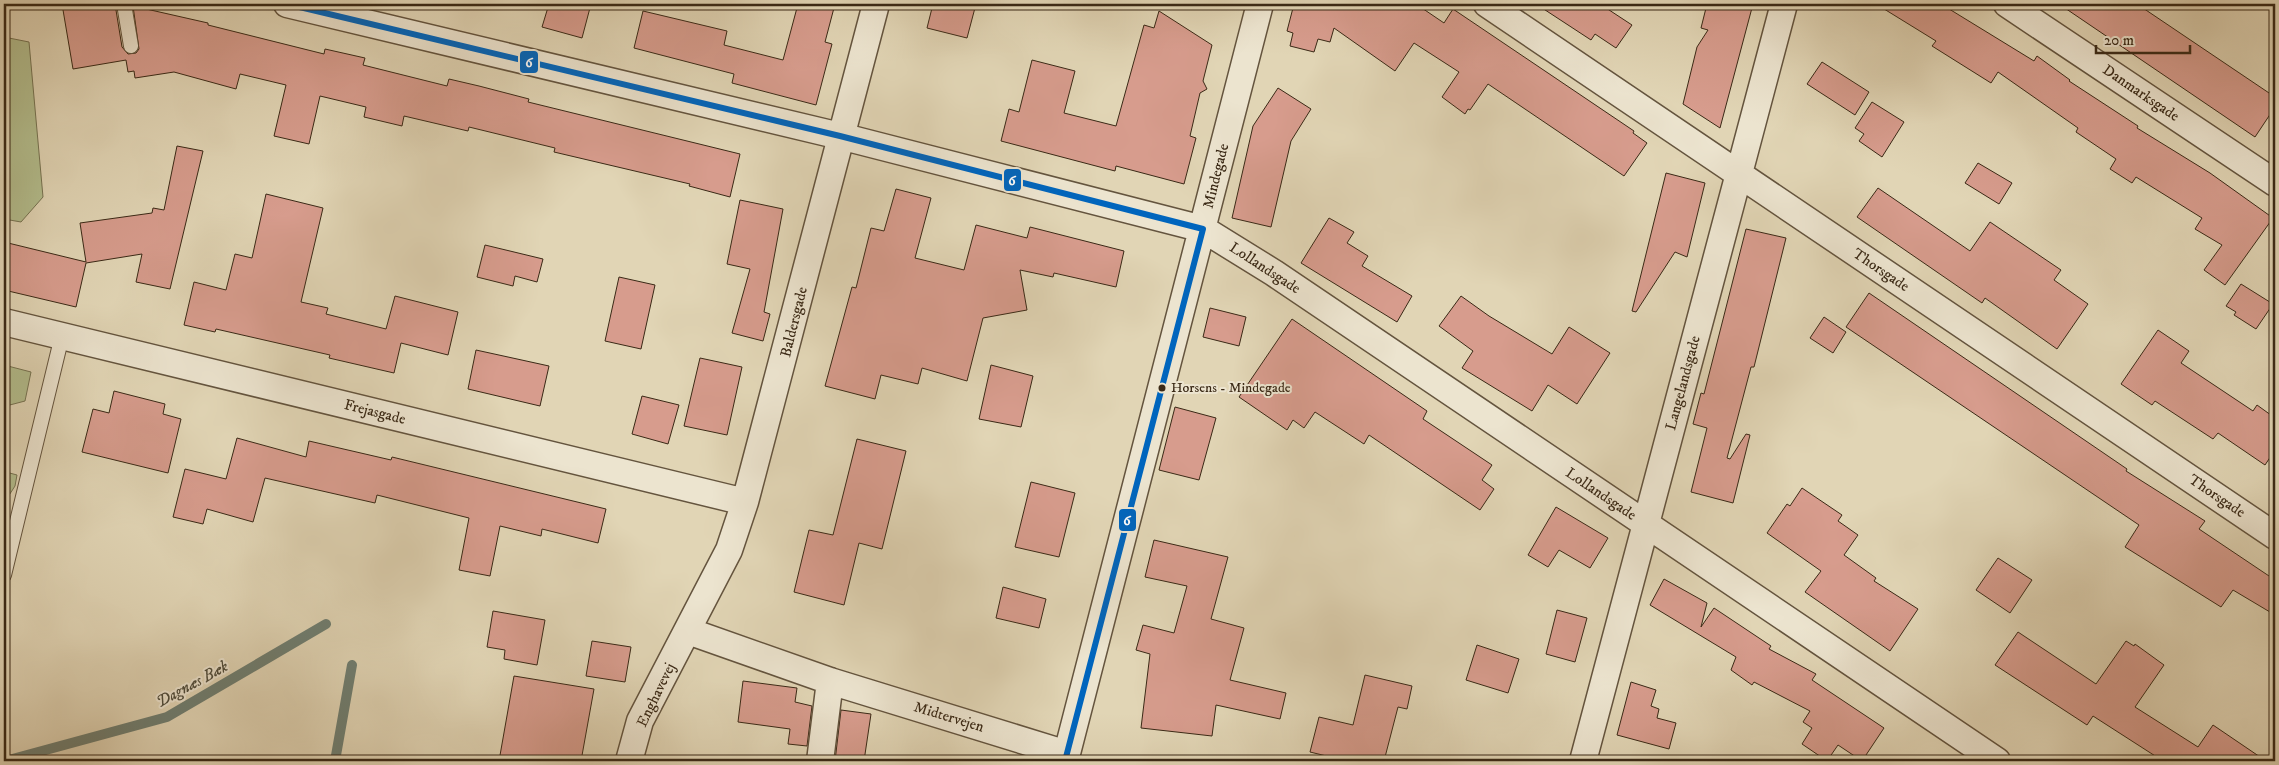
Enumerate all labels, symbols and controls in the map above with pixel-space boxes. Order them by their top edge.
scale bar [2096,22,2190,54]
text: 20 m [2104,31,2134,50]
line badge: 6 [519,50,539,74]
text: 6 [525,54,533,72]
street label: Danmarksgade [2099,60,2183,126]
street label: Mindegade [1199,141,1233,211]
line badge: 6 [1003,168,1022,192]
text: 6 [1008,172,1016,190]
street label: Lollandsgade [1226,238,1304,298]
street label: Thorsgade [1849,244,1913,296]
street label: Baldersgade [776,285,812,359]
street label: Langelandsgade [1661,334,1705,432]
place label: Horsens - Mindegade [1171,379,1291,397]
marker: Horsens - Mindegade [1157,383,1167,393]
street label: Frejasgade [342,395,408,429]
street label: Lollandsgade [1562,463,1640,525]
street label: Thorsgade [2185,470,2249,522]
line badge: 6 [1118,508,1137,532]
text: 6 [1123,512,1131,530]
water label: Dagnæs Bæk [152,656,232,712]
street label: Enghavevej [632,660,680,730]
street label: Midtervejen [912,697,986,737]

